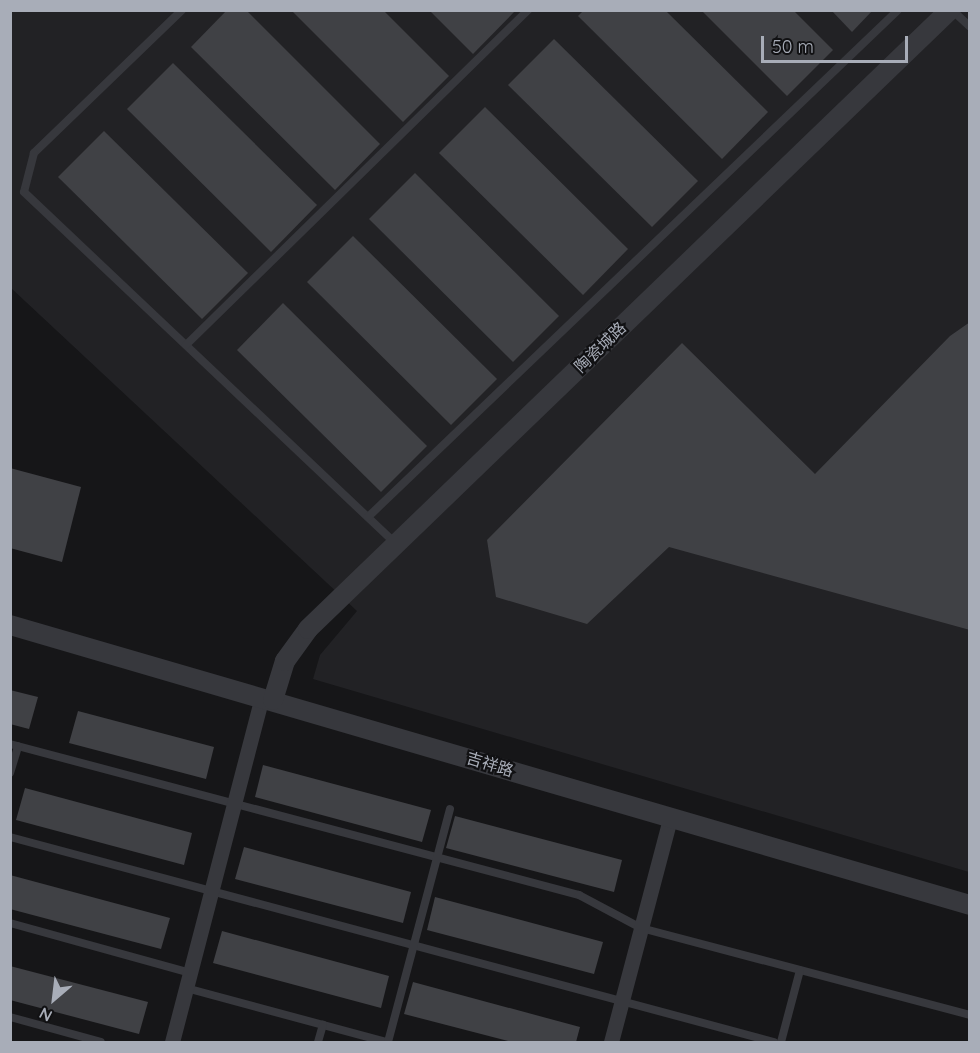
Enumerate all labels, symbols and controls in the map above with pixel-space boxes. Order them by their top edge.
scale bar [764,24,911,62]
text: 50 m [772,35,814,58]
street label: 陶瓷城路 [570,318,630,376]
street label: 吉祥路 [464,748,516,780]
north arrow [24,969,84,1029]
text: N [36,1003,55,1026]

